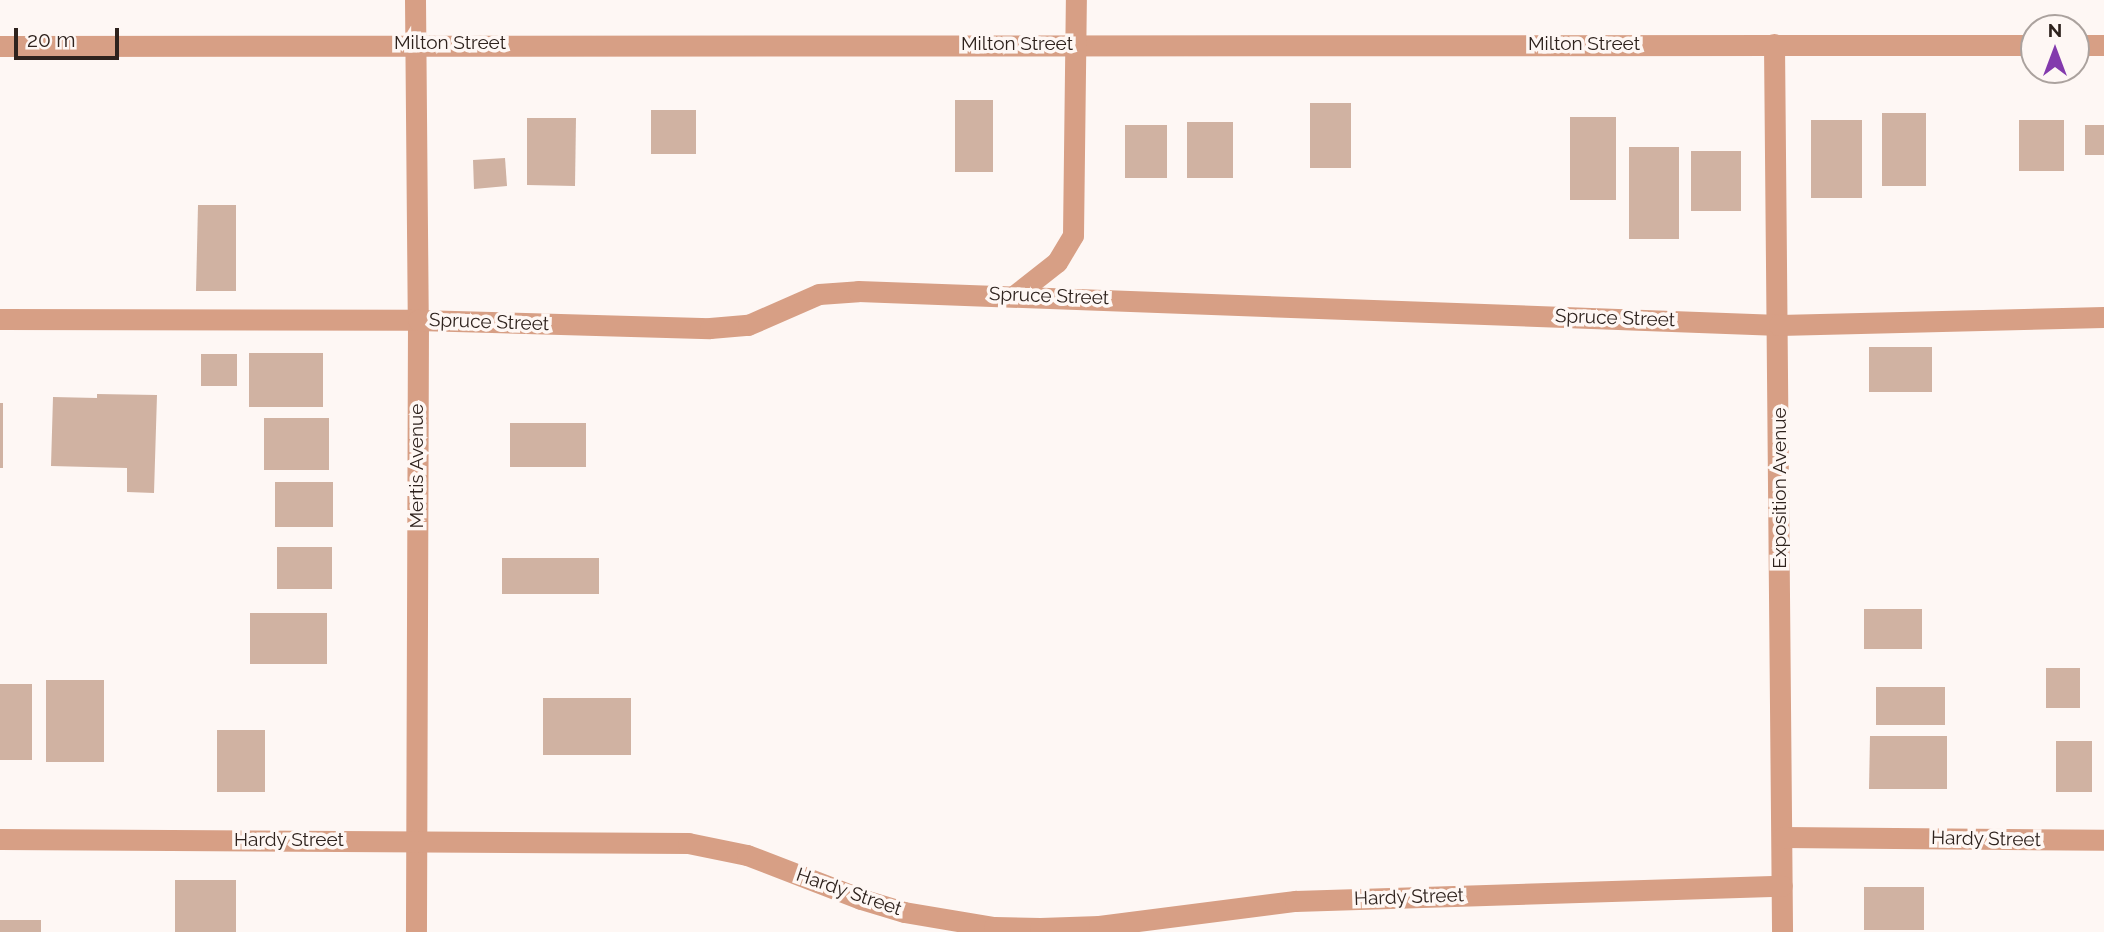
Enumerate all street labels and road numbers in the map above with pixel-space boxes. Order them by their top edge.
street label: Milton Street [394,32,506,54]
street label: Milton Street [961,33,1073,55]
street label: Milton Street [1528,33,1640,55]
street label: Spruce Street [989,283,1109,309]
street label: Spruce Street [1555,305,1675,331]
street label: Spruce Street [429,309,549,335]
street label: Mertis Avenue [406,403,428,529]
street label: Exposition Avenue [1769,407,1791,569]
street label: Hardy Street [1931,827,2041,851]
street label: Hardy Street [234,829,344,851]
street label: Hardy Street [793,863,905,921]
street label: Hardy Street [1353,884,1465,910]

